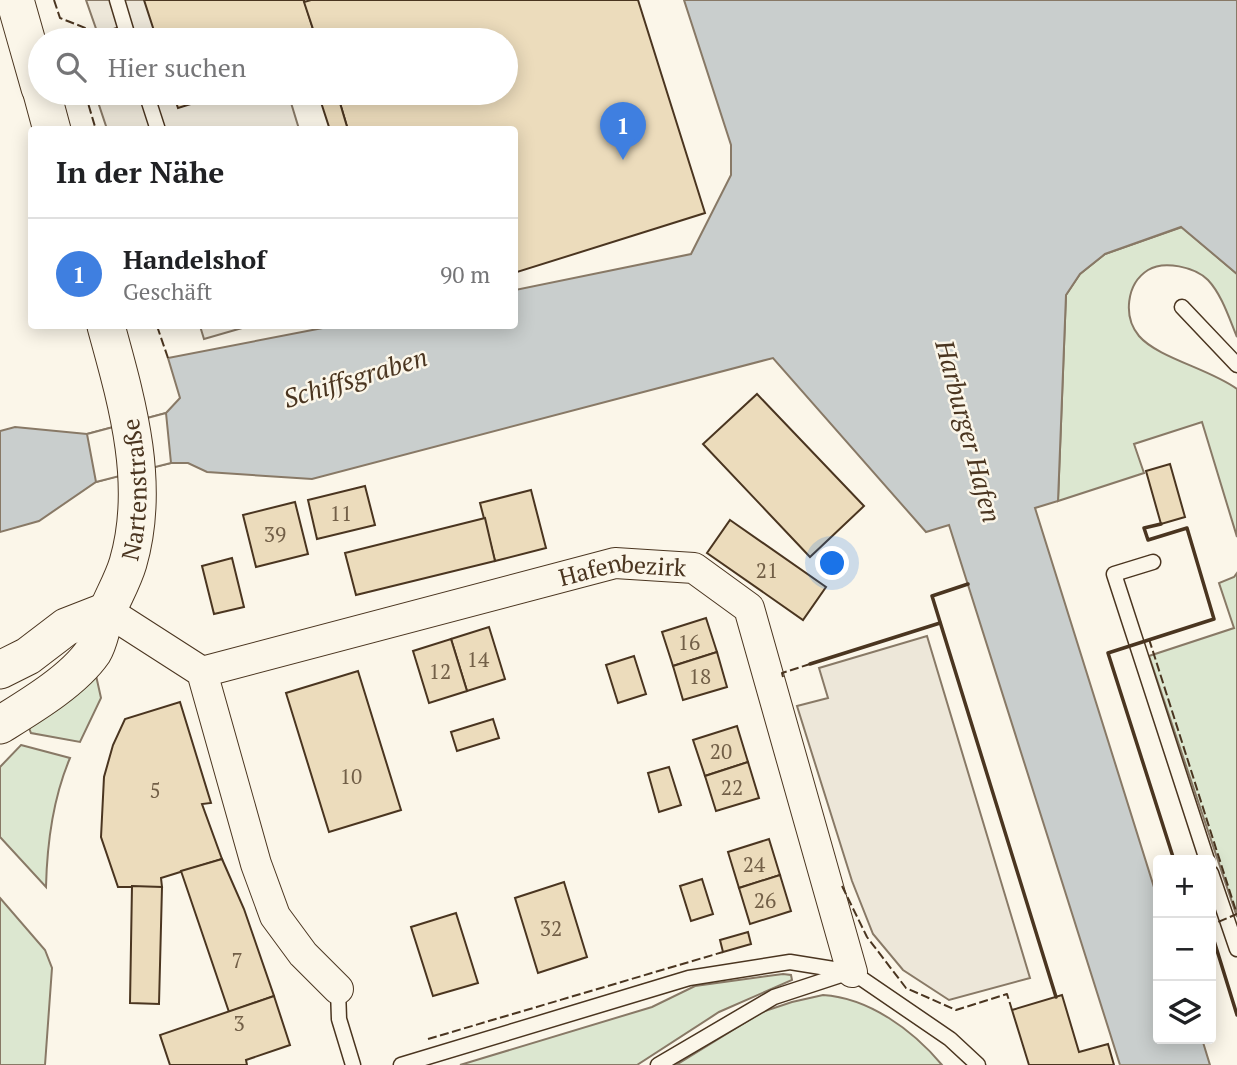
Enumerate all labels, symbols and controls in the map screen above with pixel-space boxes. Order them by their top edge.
search box [28,28,518,105]
icon: search [52,48,90,86]
text: Hier suchen [108,50,246,84]
pin: 1 [600,102,646,160]
text: In der Nähe [56,152,224,192]
text: Handelshof [123,242,266,276]
text: 1 [73,259,86,290]
text: 90 m [440,259,490,290]
text: Geschäft [123,276,212,307]
water label: Harburger Hafen [928,335,1010,526]
water label: Schiffsgraben [279,339,431,415]
street label: Nartenstraße [113,416,153,564]
house number: 11 [330,499,352,527]
house number: 39 [264,520,286,548]
street label: Hafenbezirk [555,546,688,593]
your location [815,546,849,580]
house number: 21 [756,556,778,584]
house number: 16 [678,628,700,656]
house number: 14 [467,645,490,673]
house number: 12 [429,657,451,685]
house number: 18 [689,662,711,690]
house number: 20 [710,737,732,765]
house number: 10 [340,762,362,790]
house number: 22 [721,773,743,801]
house number: 5 [149,776,161,804]
house number: 24 [743,850,766,878]
map controls [1153,855,1216,1044]
button: + [1153,855,1216,918]
house number: 26 [754,886,776,914]
house number: 32 [540,914,562,942]
button: − [1153,918,1216,981]
house number: 7 [231,946,243,974]
button: layers [1153,981,1216,1044]
house number: 3 [233,1009,245,1037]

